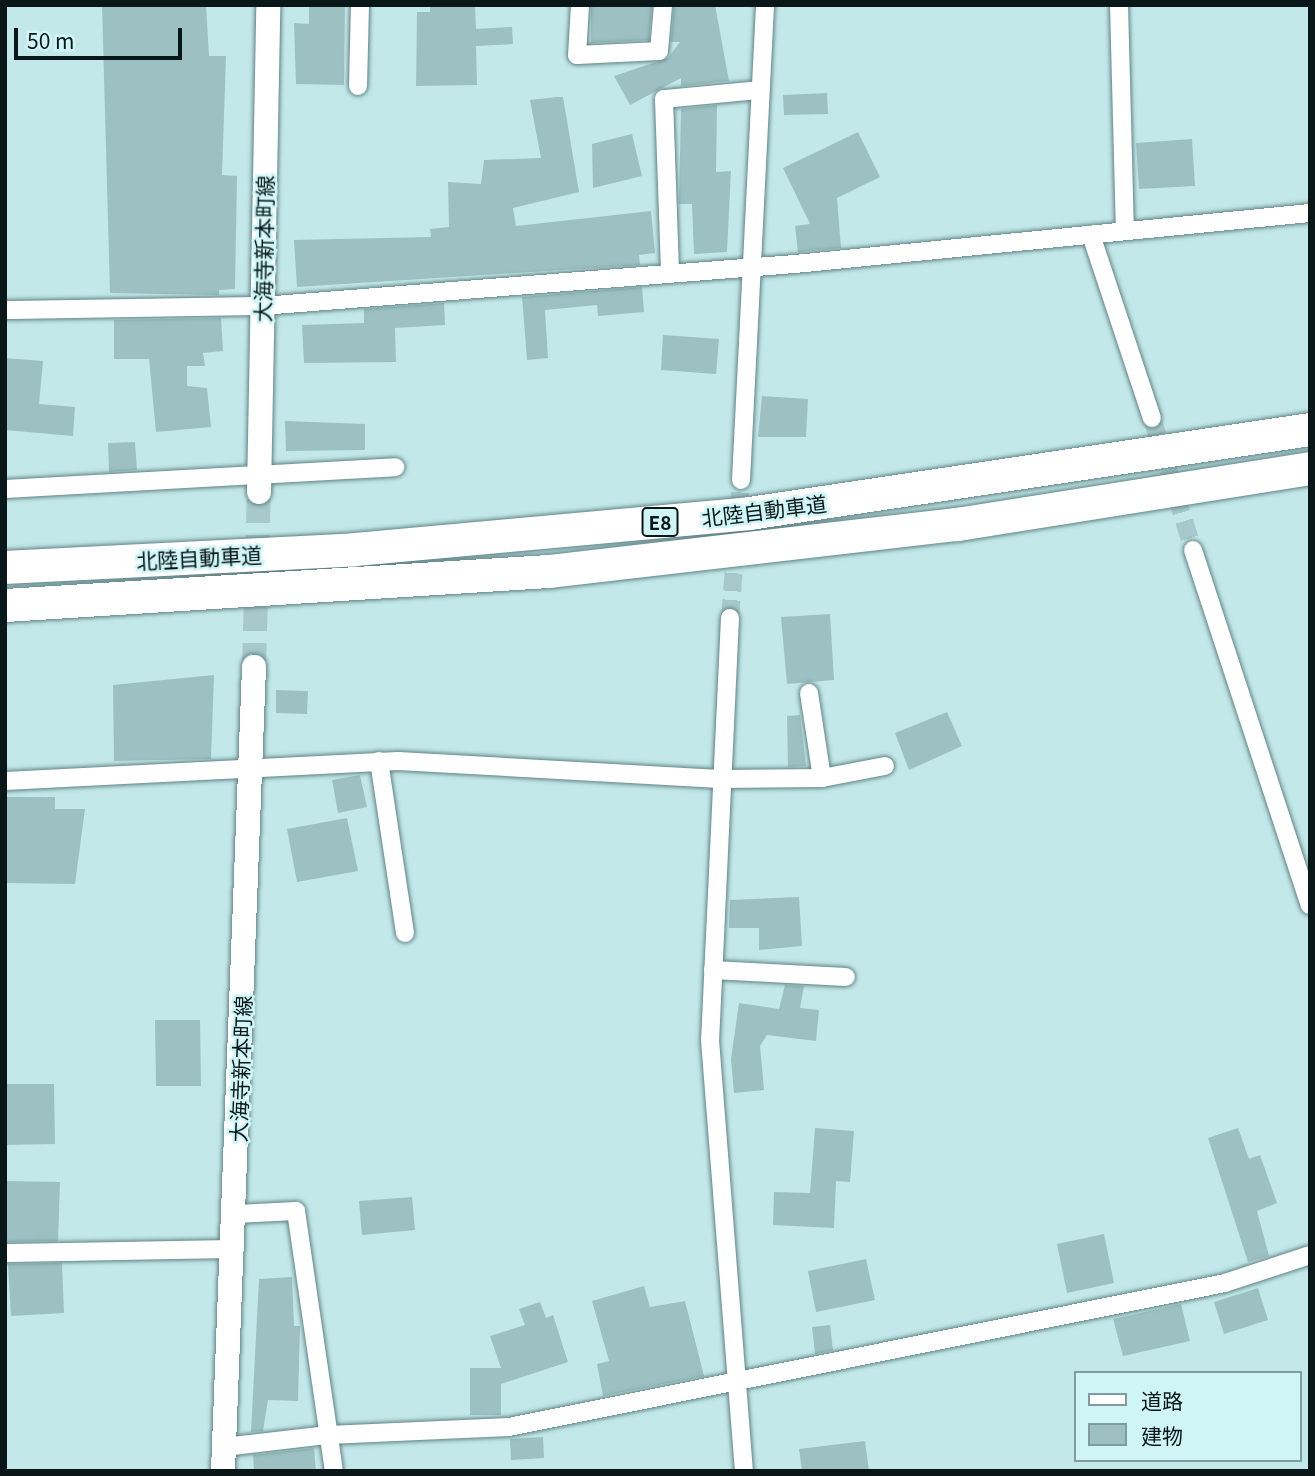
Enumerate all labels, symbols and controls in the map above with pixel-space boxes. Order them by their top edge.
scale bar [18,14,186,58]
text: 50 m [27,25,74,55]
street label: 大海寺新本町線 [249,175,277,323]
street label: 北陸自動車道 [700,490,828,530]
road number: E8 [641,506,679,538]
street label: 北陸自動車道 [135,541,263,573]
street label: 大海寺新本町線 [225,995,255,1143]
legend [1074,1371,1301,1462]
text: 道路 [1141,1385,1183,1415]
text: 建物 [1141,1420,1183,1450]

